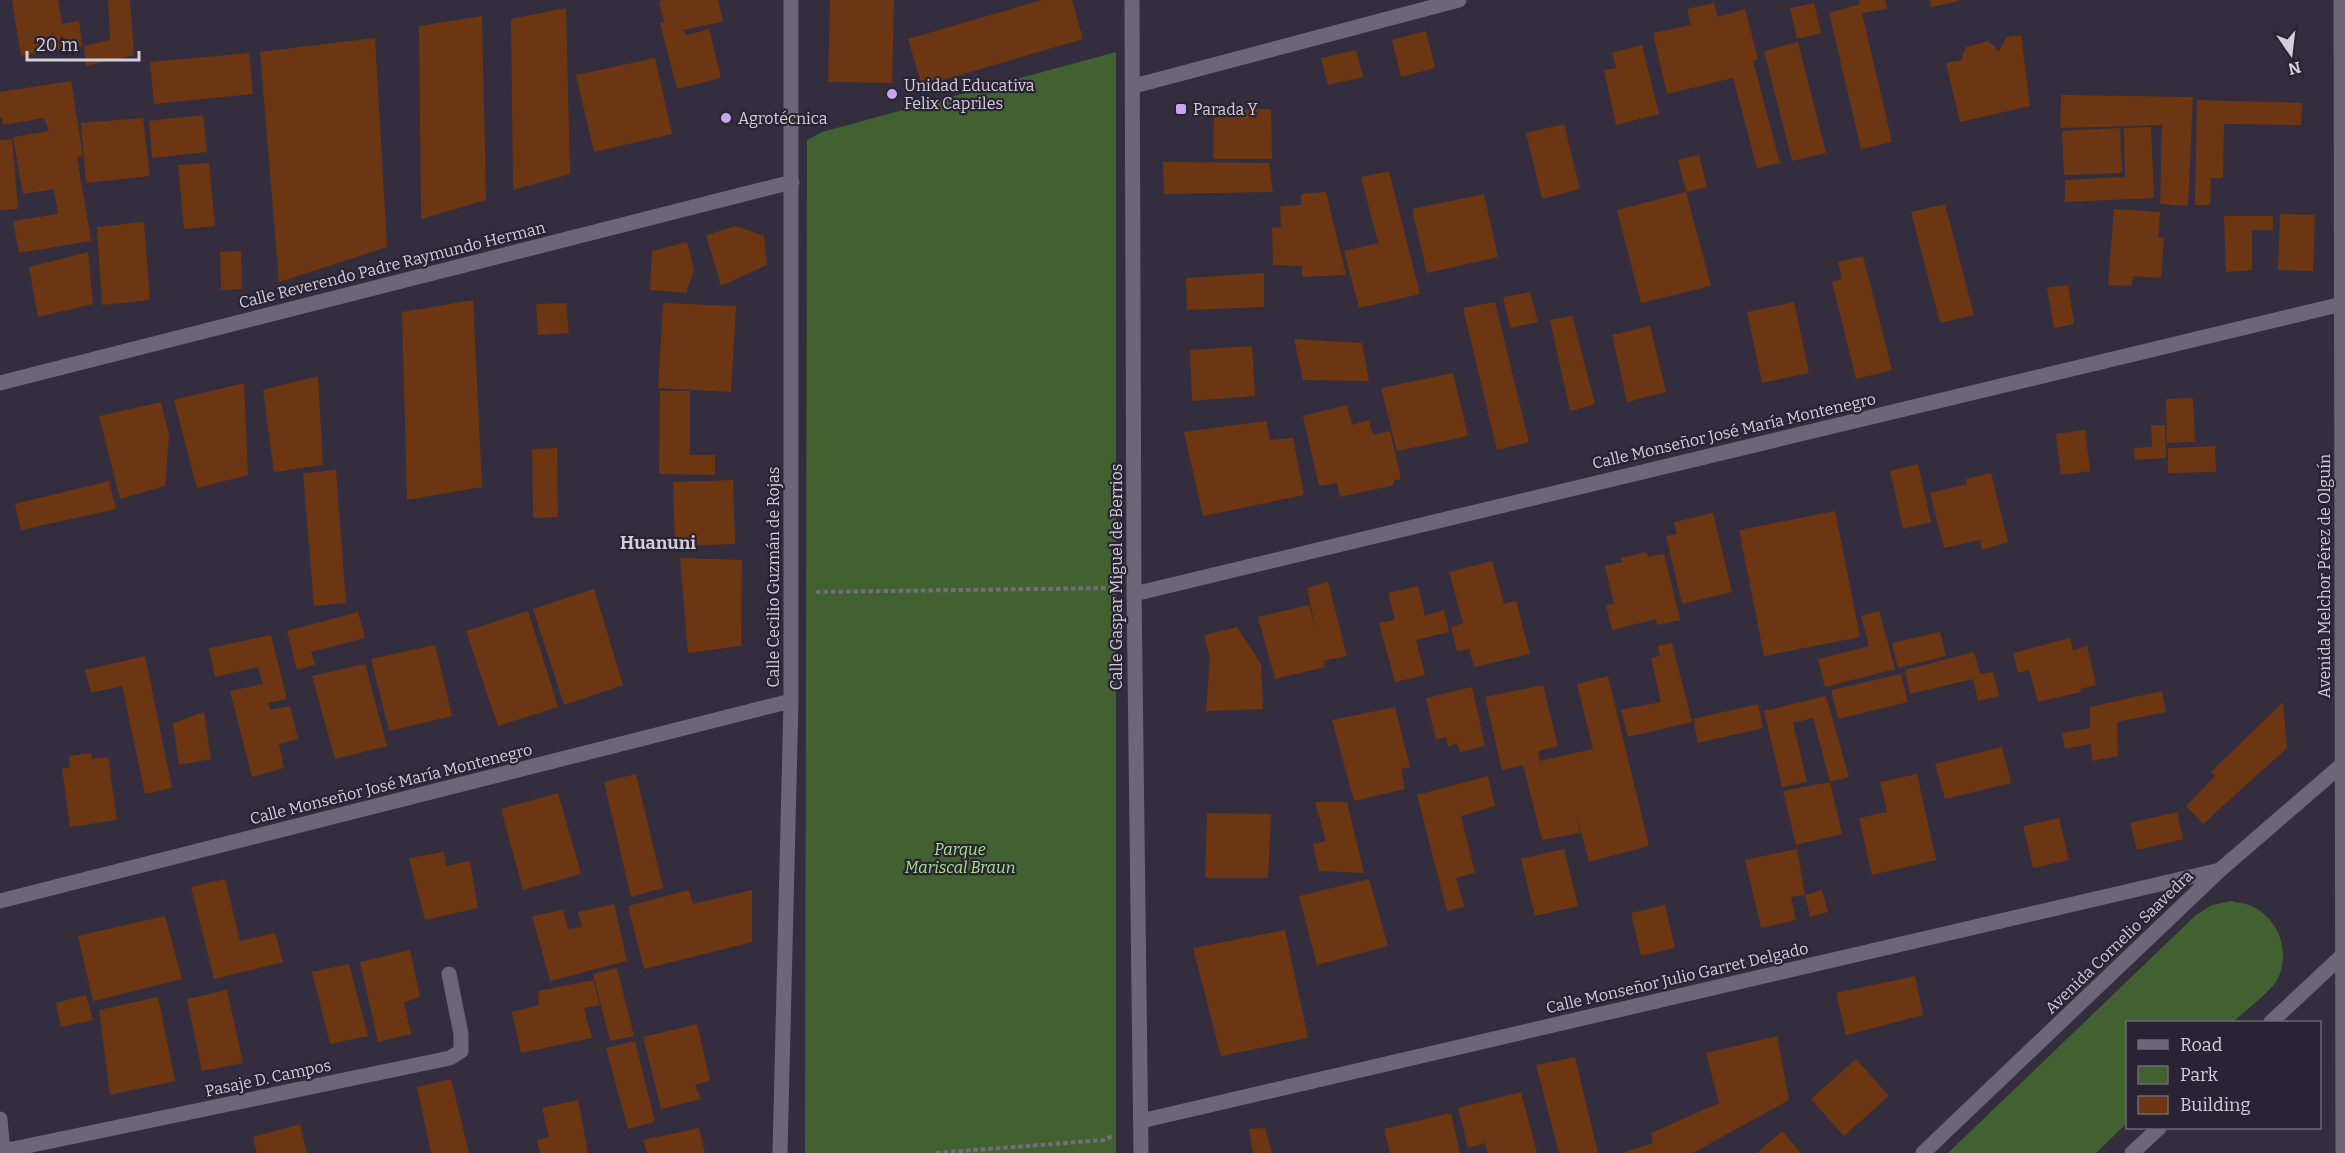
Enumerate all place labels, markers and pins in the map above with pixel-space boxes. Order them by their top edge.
place label: Unidad Educativa Felix Capriles [904,76,1035,113]
marker: Unidad Educativa Felix Capriles [885,87,899,101]
place label: Parada Y [1193,100,1258,119]
marker: Parada Y [1174,102,1188,116]
place label: Agrotécnica [738,109,828,128]
marker: Agrotécnica [719,111,733,125]

